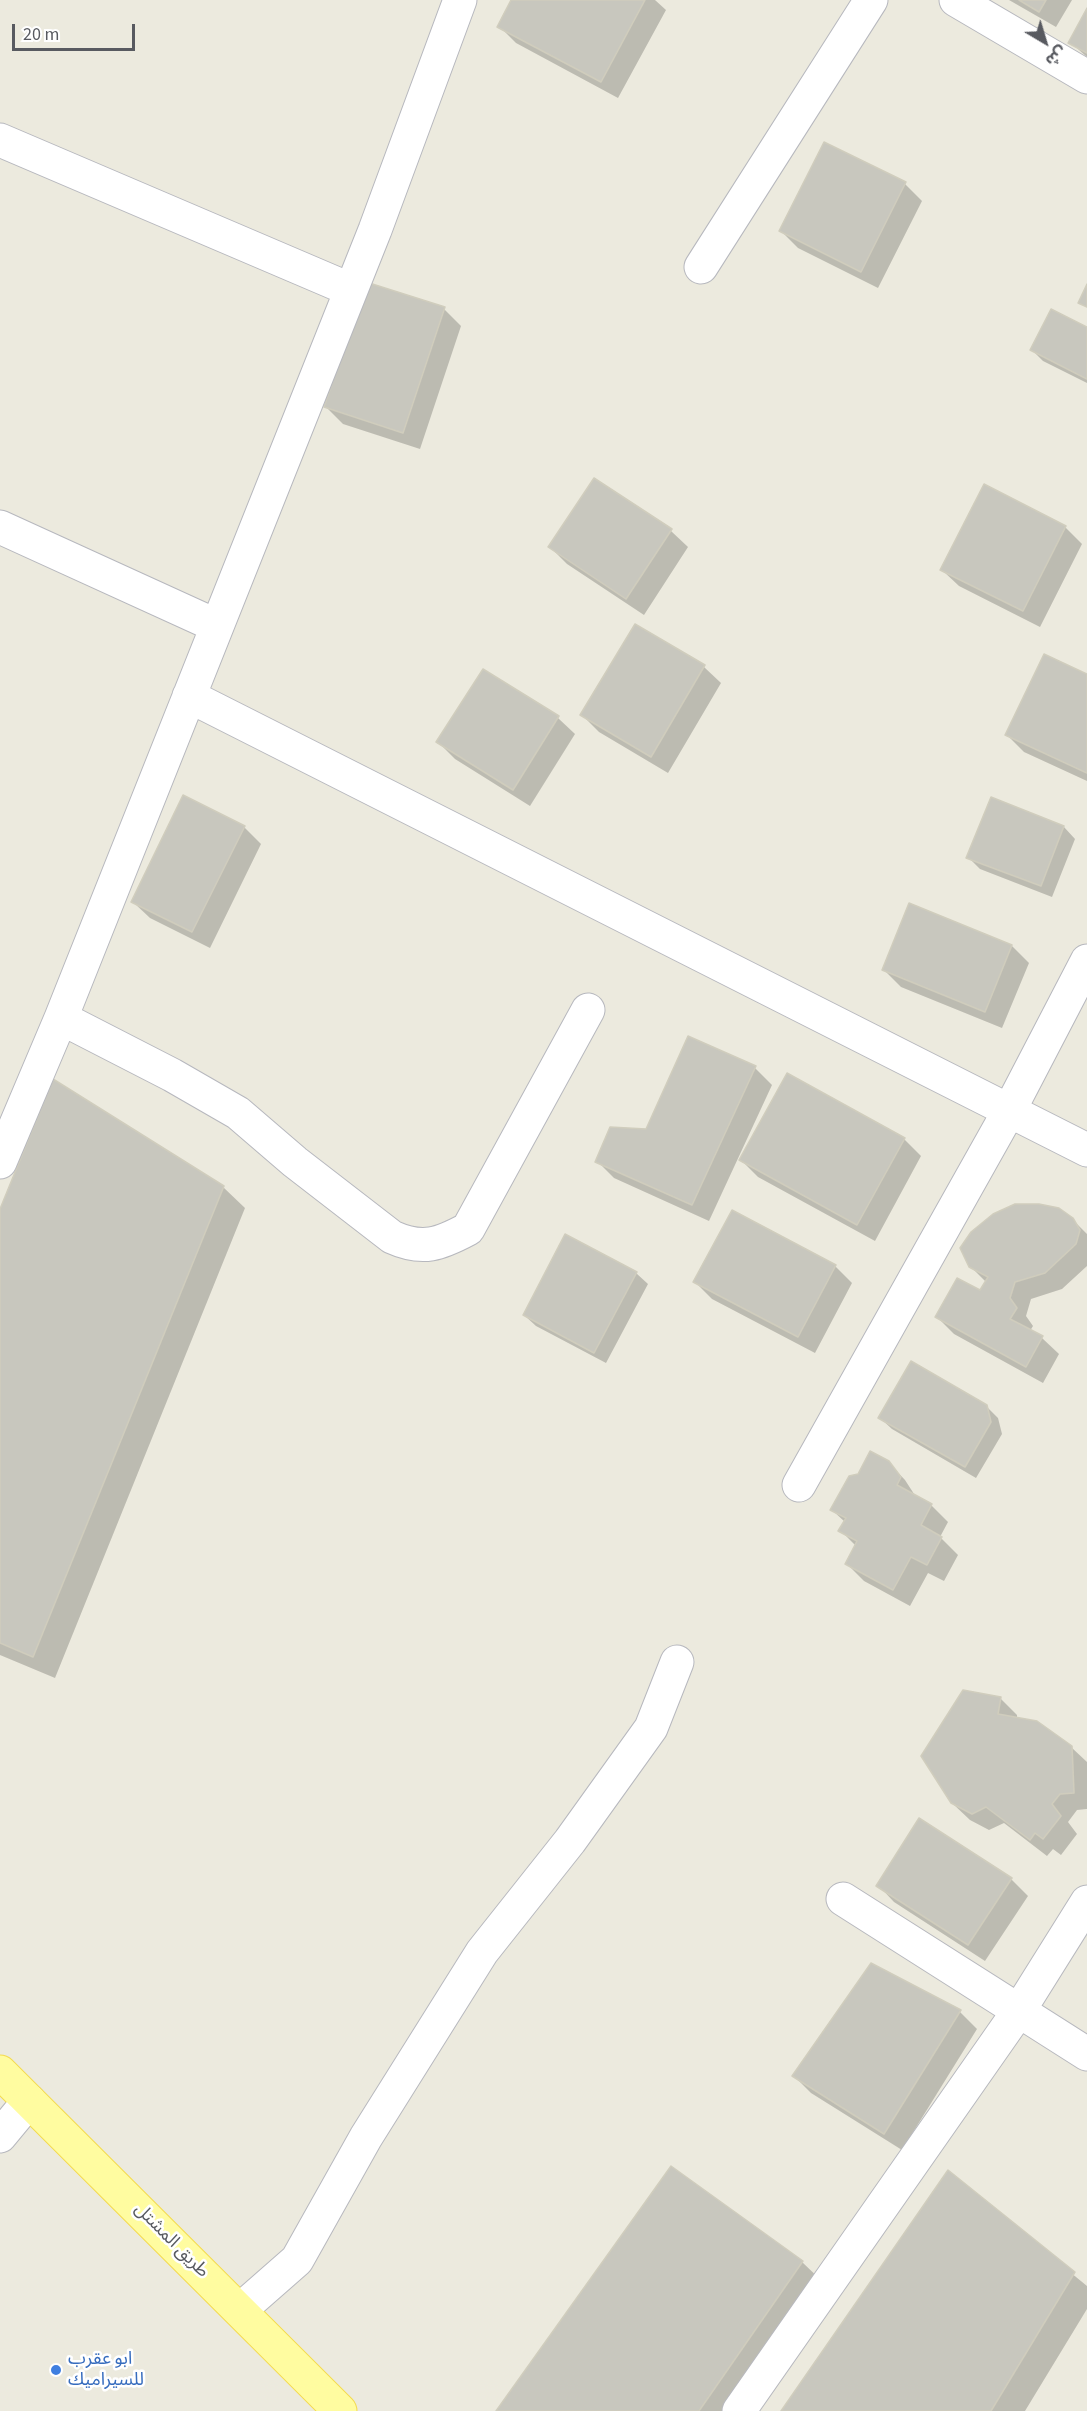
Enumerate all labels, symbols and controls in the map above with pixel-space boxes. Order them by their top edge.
scale bar [15,12,138,50]
north arrow [1015,12,1075,72]
text: 20 m [23,22,59,47]
text: ش [1041,41,1071,72]
street label: طريق المشتل [129,2199,213,2283]
place label: ابو عقرب للسيراميك [68,2349,144,2392]
marker: ابو عقرب للسيراميك [49,2363,63,2377]

